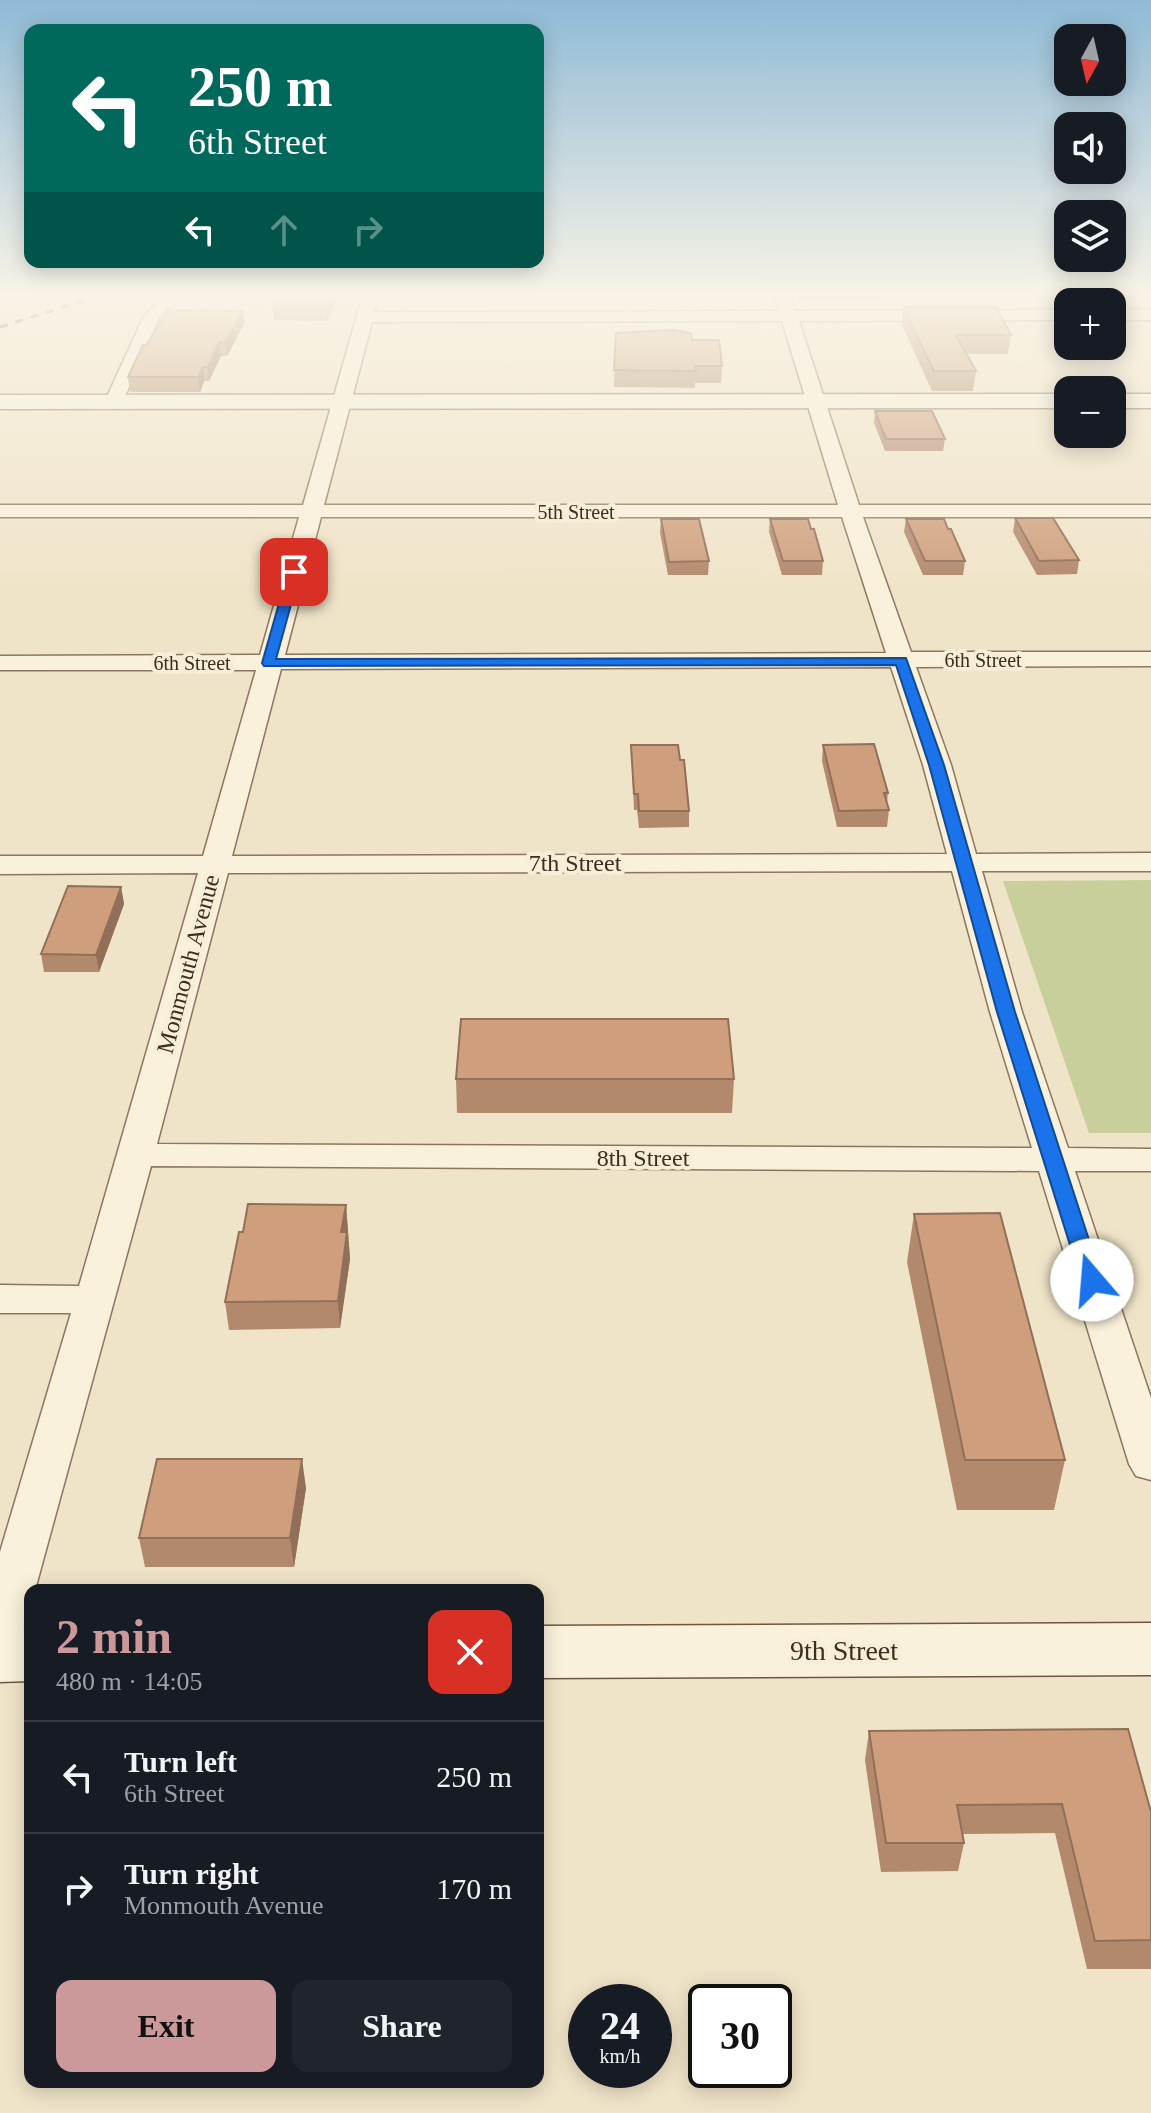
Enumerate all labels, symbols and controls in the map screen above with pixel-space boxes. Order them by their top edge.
north arrow [1054,24,1126,96]
map controls [1054,24,1126,448]
icon: left [56,56,160,160]
text: 250 m [188,56,333,118]
button: sound [1054,112,1126,184]
text: 6th Street [188,122,327,162]
button: layers [1054,200,1126,272]
icon: left [178,208,222,252]
icon: ahead [262,208,306,252]
icon: right [346,208,390,252]
button: + [1054,288,1126,360]
button: − [1054,376,1126,448]
street label: 5th Street [537,501,615,523]
pin [260,538,328,606]
icon: arrive [272,550,316,594]
street label: 6th Street [944,649,1022,671]
street label: 6th Street [153,652,231,674]
street label: 7th Street [529,850,622,876]
street label: Monmouth Avenue [152,872,224,1056]
street label: 8th Street [597,1145,690,1171]
position arrow [1050,1238,1134,1322]
text: 2 min [56,1610,172,1663]
button: close [428,1610,512,1694]
street label: 9th Street [790,1635,898,1666]
text: 480 m · 14:05 [56,1667,203,1696]
text: Turn left [124,1745,237,1778]
icon: left [56,1755,100,1799]
text: 250 m [436,1760,512,1793]
text: 6th Street [124,1779,224,1808]
text: Turn right [124,1857,259,1890]
icon: right [56,1867,100,1911]
text: 170 m [436,1872,512,1905]
text: Monmouth Avenue [124,1891,324,1920]
button: Exit [56,1980,276,2072]
button: Share [292,1980,512,2072]
speed limit sign: 30 [688,1984,792,2088]
text: 24 [600,2003,640,2048]
text: km/h [599,2045,641,2067]

